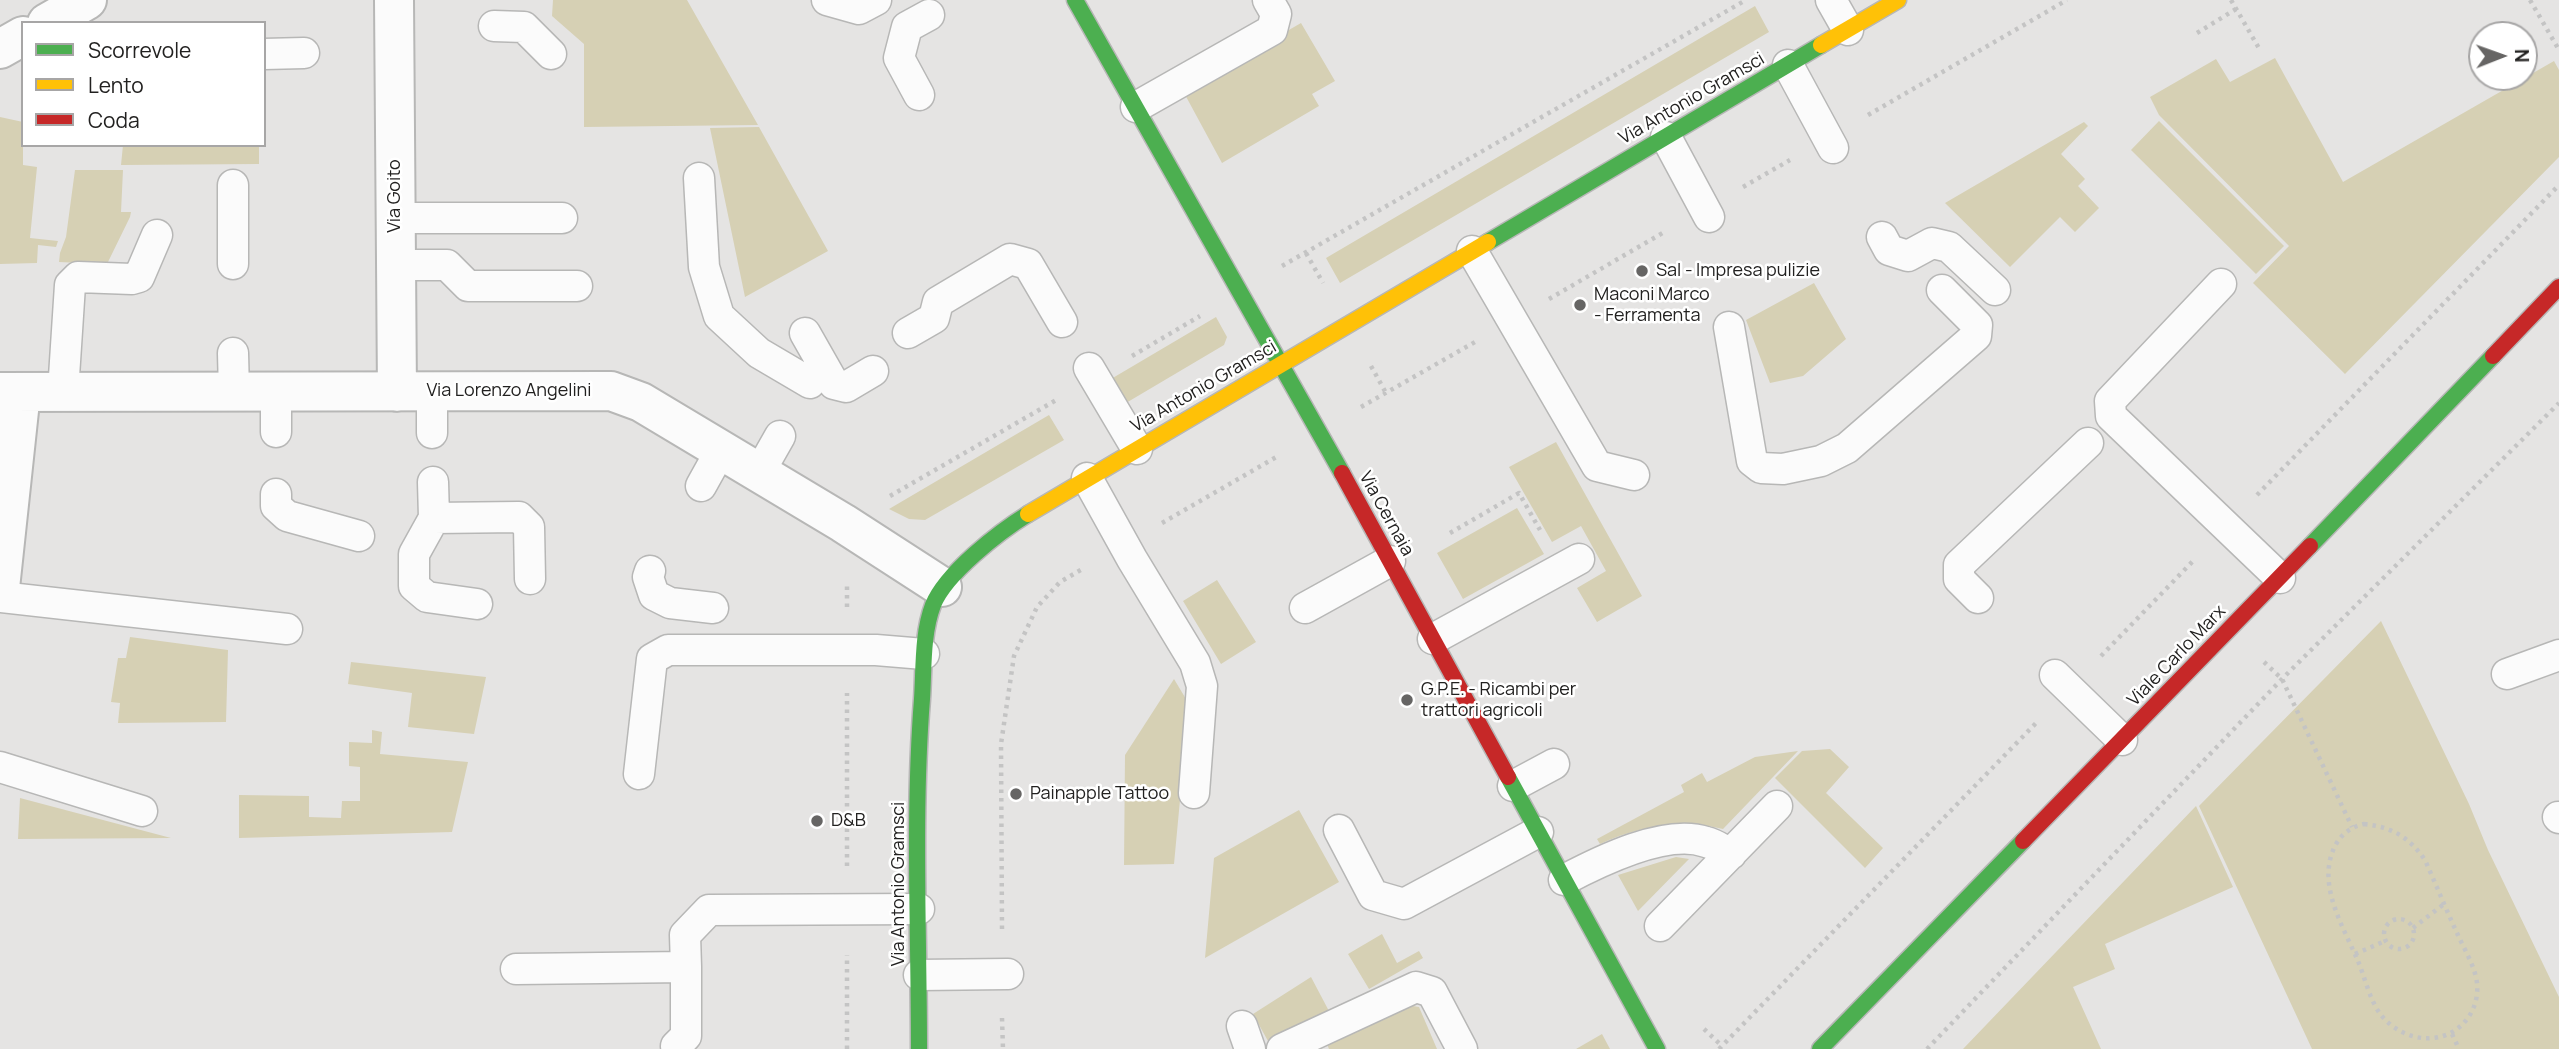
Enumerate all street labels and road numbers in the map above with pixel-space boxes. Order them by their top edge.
street label: Via Antonio Gramsci [1615,49,1769,149]
street label: Via Goito [384,159,406,233]
street label: Via Antonio Gramsci [1127,337,1281,437]
street label: Via Lorenzo Angelini [426,380,592,402]
street label: Via Cernaia [1354,468,1418,560]
street label: Viale Carlo Marx [2123,601,2231,711]
street label: Via Antonio Gramsci [888,802,910,966]

